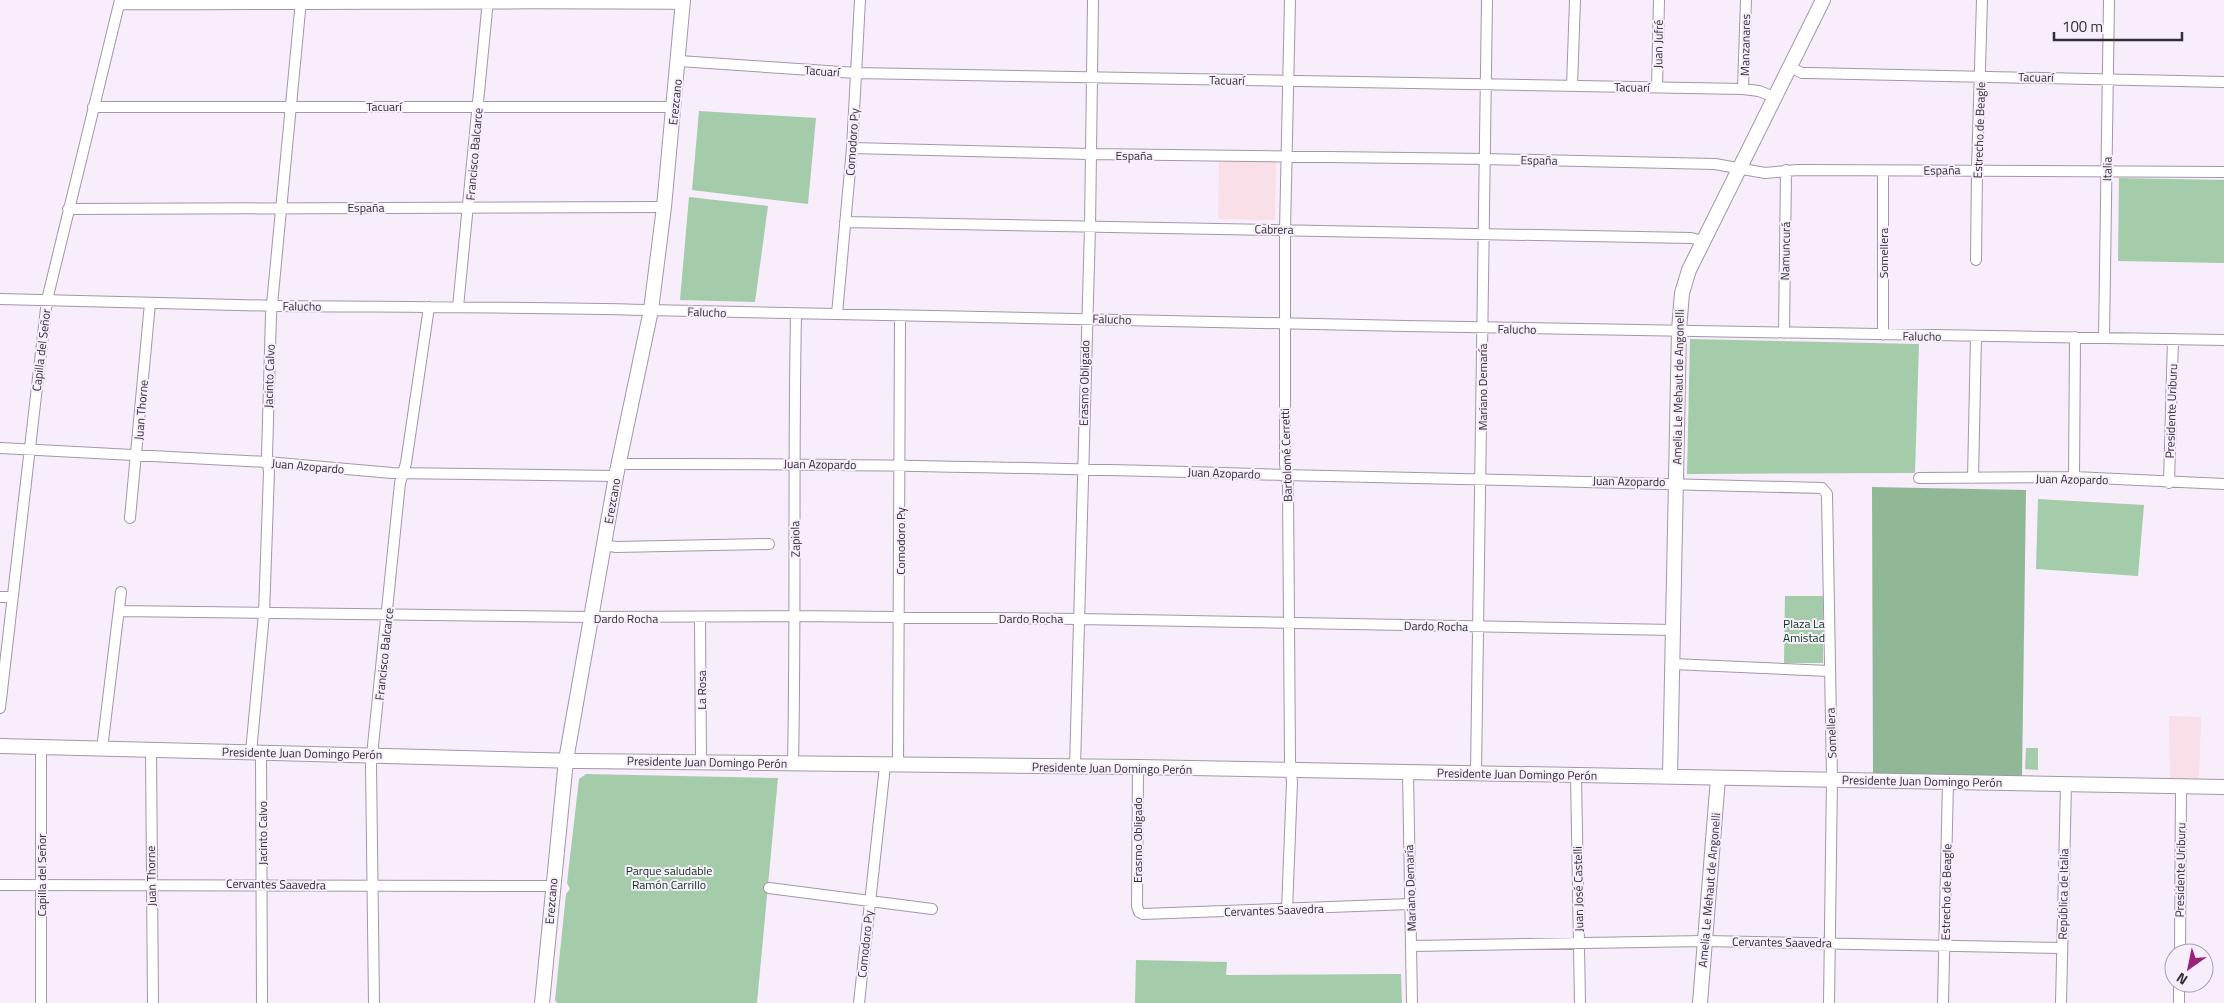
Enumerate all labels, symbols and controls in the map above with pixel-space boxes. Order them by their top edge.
scale bar [2054,10,2182,42]
street label: Manzanares [1735,13,1755,76]
text: 100 m [2062,15,2103,38]
street label: Juan Jufré [1648,19,1668,69]
street label: Tacuarí [804,60,842,82]
street label: Tacuarí [2018,67,2055,87]
street label: Tacuarí [1209,70,1246,90]
street label: Tacuarí [1614,77,1651,97]
street label: Erezcano [663,78,687,126]
street label: Estrecho de Beagle [1968,81,1990,179]
street label: Tacuarí [366,97,403,116]
street label: Francisco Balcarce [460,107,488,201]
street label: Comodoro Py [840,107,864,176]
street label: España [1115,146,1153,165]
street label: España [1520,150,1558,170]
street label: Italia [2097,157,2117,181]
street label: España [1923,160,1961,180]
street label: España [347,198,385,217]
street label: Cabrera [1254,219,1294,239]
street label: Namuncurá [1775,221,1795,281]
street label: Somellera [1874,228,1893,278]
street label: Falucho [282,296,322,316]
street label: Falucho [687,302,727,322]
street label: Capilla del Señor [27,308,55,392]
street label: Falucho [1092,309,1132,329]
street label: Amelia Le Mehaut de Angonelli [1667,309,1689,465]
street label: Falucho [1497,319,1537,339]
street label: Falucho [1902,326,1942,346]
street label: Erasmo Obligado [1074,340,1094,426]
street label: Jacinto Calvo [258,344,280,408]
street label: Mariano Demaría [1473,344,1492,430]
street label: Presidente Uriburu [2160,363,2182,459]
street label: Juan Thorne [129,379,153,441]
street label: Bartolomé Cerretti [1275,408,1297,502]
street label: Juan Azopardo [271,453,345,479]
street label: Juan Azopardo [783,454,857,474]
street label: Juan Azopardo [1187,462,1261,484]
street label: Juan Azopardo [2035,469,2109,489]
street label: Juan Azopardo [1592,471,1666,491]
street label: Erezcano [599,477,625,525]
street label: Comodoro Py [891,507,910,575]
street label: Zapiola [785,521,805,557]
street label: Francisco Balcarce [370,607,398,701]
street label: Dardo Rocha [594,609,658,628]
street label: Dardo Rocha [999,609,1063,628]
park label: Plaza La Amistad [1783,614,1825,647]
street label: Dardo Rocha [1404,616,1468,636]
street label: La Rosa [692,670,711,710]
street label: Somellera [1821,707,1841,759]
street label: Presidente Juan Domingo Perón [222,742,382,764]
street label: Presidente Juan Domingo Perón [627,751,787,773]
street label: Presidente Juan Domingo Perón [1032,757,1192,779]
street label: Presidente Juan Domingo Perón [1437,763,1597,785]
street label: Presidente Juan Domingo Perón [1842,770,2002,792]
street label: Erasmo Obligado [1128,797,1147,883]
street label: Jacinto Calvo [253,801,272,865]
street label: Amelia Le Mehaut de Angonelli [1693,812,1725,968]
street label: Presidente Uriburu [2170,822,2190,918]
street label: Capilla del Señor [32,833,51,917]
street label: Estrecho de Beagle [1936,843,1956,941]
street label: Mariano Demaría [1399,844,1421,932]
street label: Juan Thorne [141,845,161,907]
street label: Juan José Castelli [1568,846,1588,932]
street label: República de Italia [2053,848,2073,940]
park label: Parque saludable Ramón Carrillo [626,861,712,894]
street label: Cervantes Saavedra [226,874,326,894]
street label: Erezcano [540,877,562,925]
street label: Cervantes Saavedra [1224,899,1324,921]
street label: Comodoro Py [852,909,878,979]
street label: Cervantes Saavedra [1732,932,1832,952]
north arrow [2164,943,2214,993]
text: N [2172,968,2191,991]

